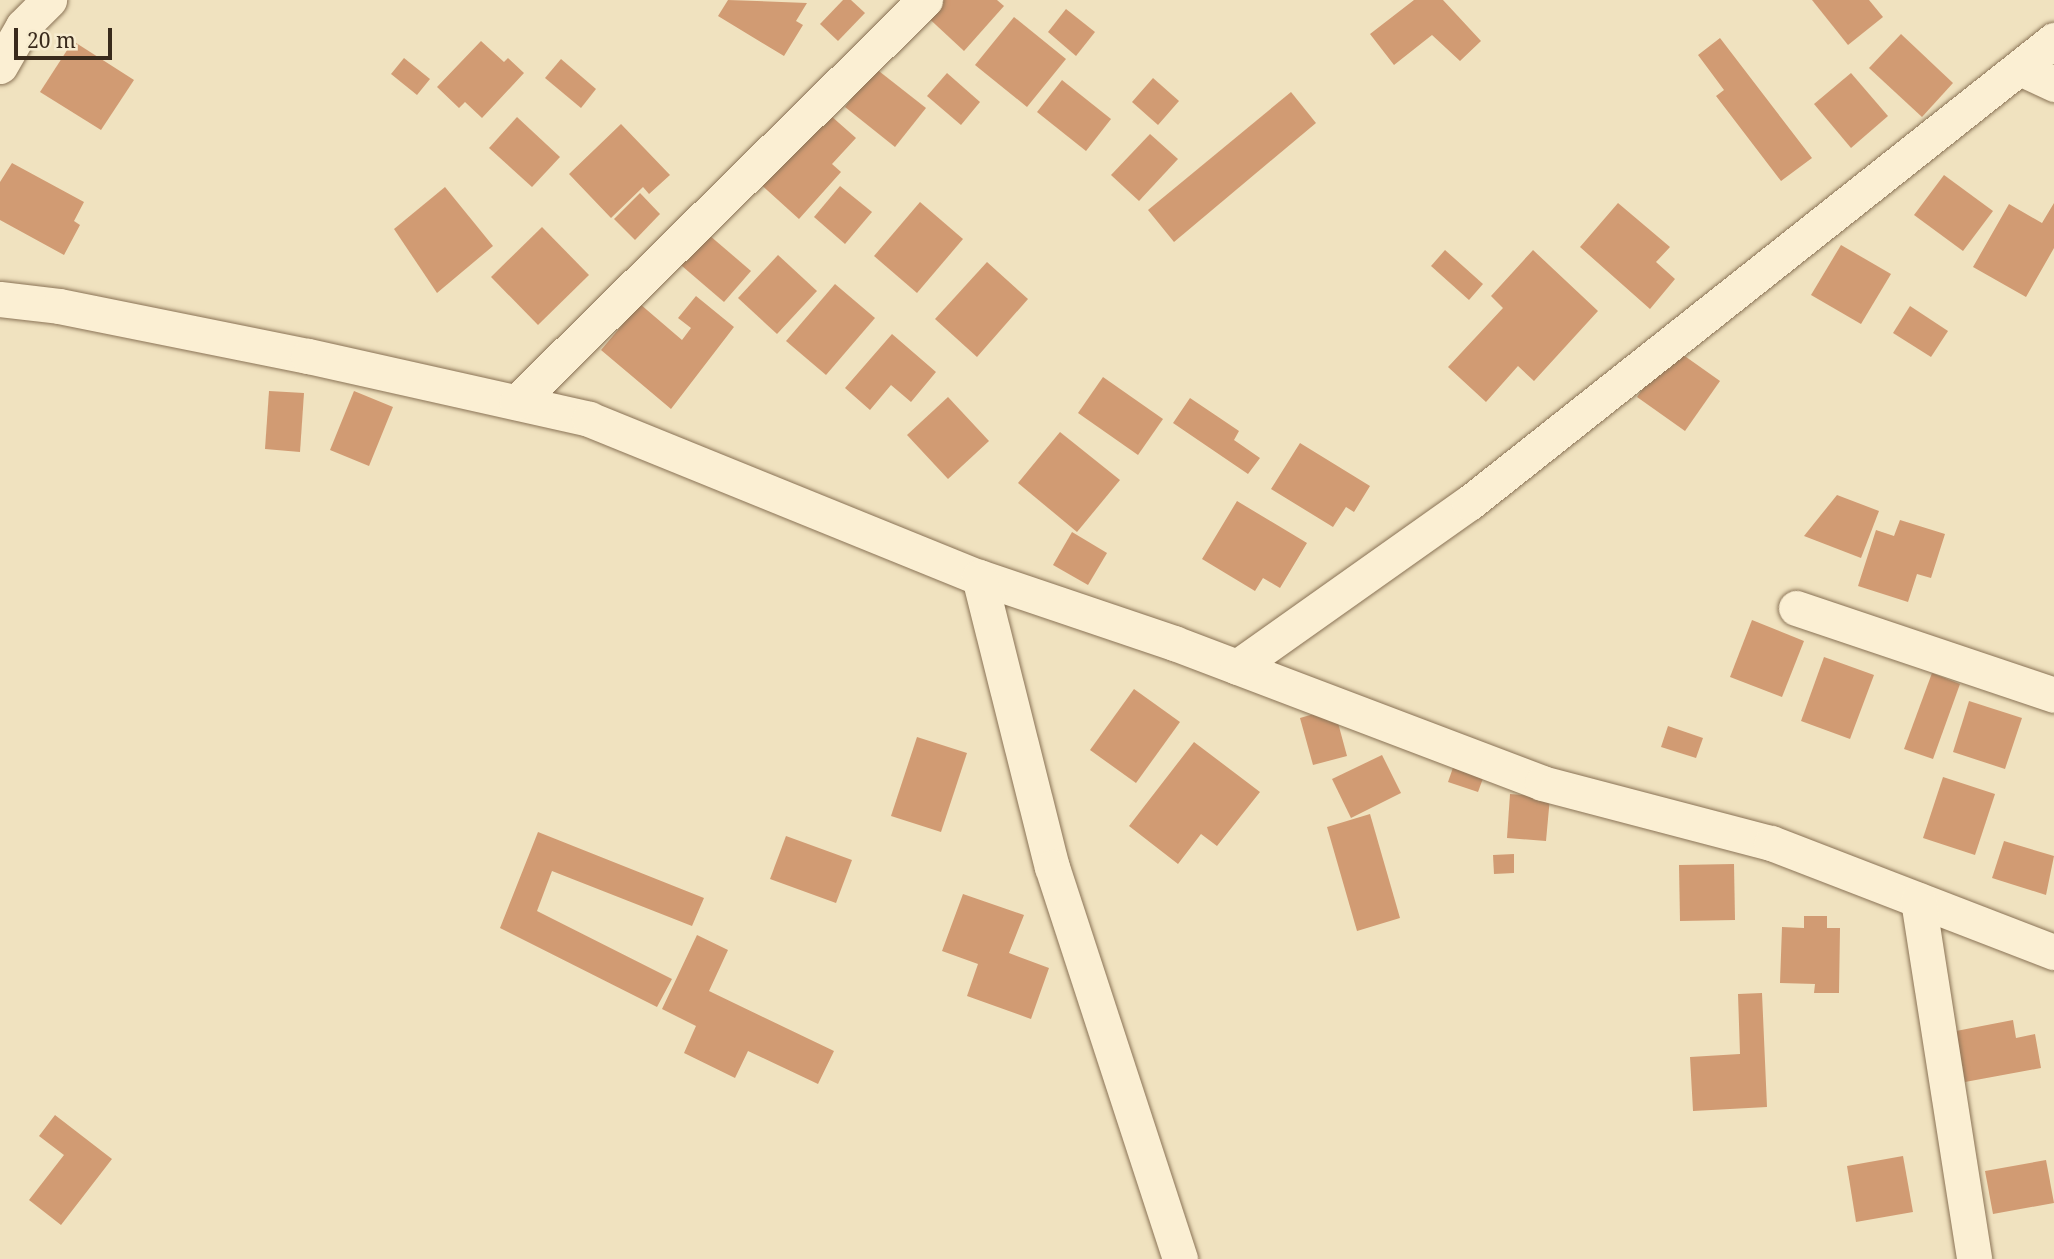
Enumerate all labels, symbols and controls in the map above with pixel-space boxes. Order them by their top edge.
scale bar [18,14,116,58]
text: 20 m [27,26,76,54]

